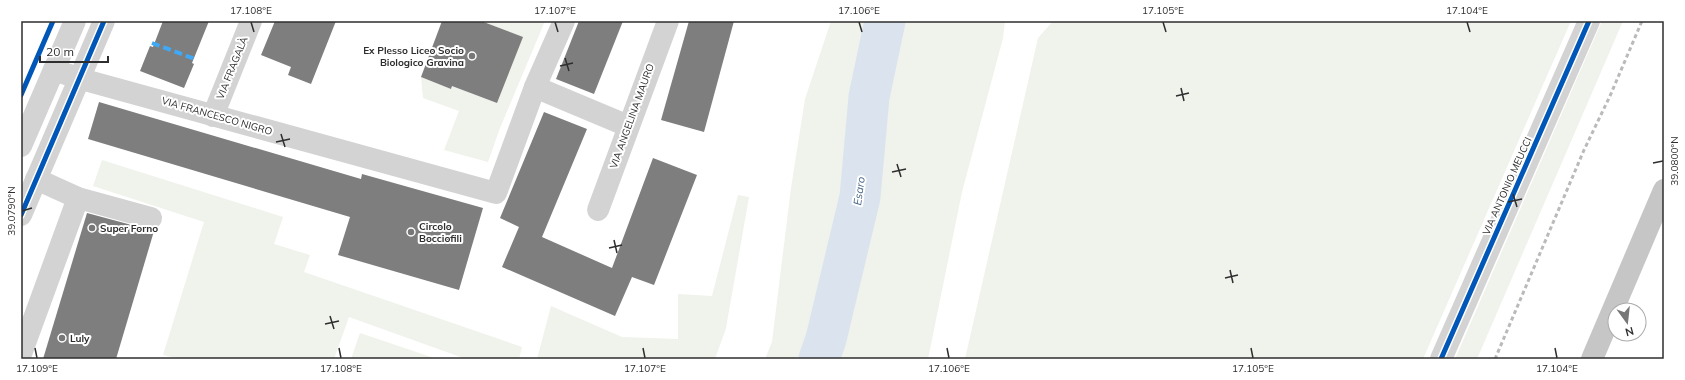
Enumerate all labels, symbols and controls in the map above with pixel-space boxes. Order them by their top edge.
text: 17.108°E [230,4,272,17]
text: 17.107°E [534,4,576,17]
text: 17.106°E [838,4,880,17]
text: 17.105°E [1142,4,1184,17]
text: 17.104°E [1446,4,1488,17]
street label: VIA FRAGALÀ [214,34,251,101]
scale bar [40,38,108,64]
text: 20 m [46,44,74,59]
place label: Ex Plesso Liceo Socio Biologico Gravina [363,44,464,69]
marker: Ex Plesso Liceo Socio Biologico Gravina [467,51,477,61]
street label: VIA ANGELINA MAURO [607,61,657,170]
street label: VIA FRANCESCO NIGRO [160,94,274,138]
street label: VIA ANTONIO MEUCCI [1480,135,1534,237]
text: 39.0800°N [1668,136,1681,186]
water label: Esaro [850,176,868,206]
text: 39.0790°N [5,186,18,236]
place label: Circolo Bocciofili [419,220,462,245]
place label: Super Forno [100,222,158,235]
marker: Super Forno [87,223,97,233]
marker: Circolo Bocciofili [406,227,416,237]
north arrow [1607,302,1647,342]
text: N [1624,324,1635,339]
place label: Luly [70,332,90,345]
marker: Luly [57,333,67,343]
text: 17.109°E [16,362,58,375]
text: 17.108°E [320,362,362,375]
text: 17.107°E [624,362,666,375]
text: 17.106°E [928,362,970,375]
text: 17.105°E [1232,362,1274,375]
text: 17.104°E [1536,362,1578,375]

